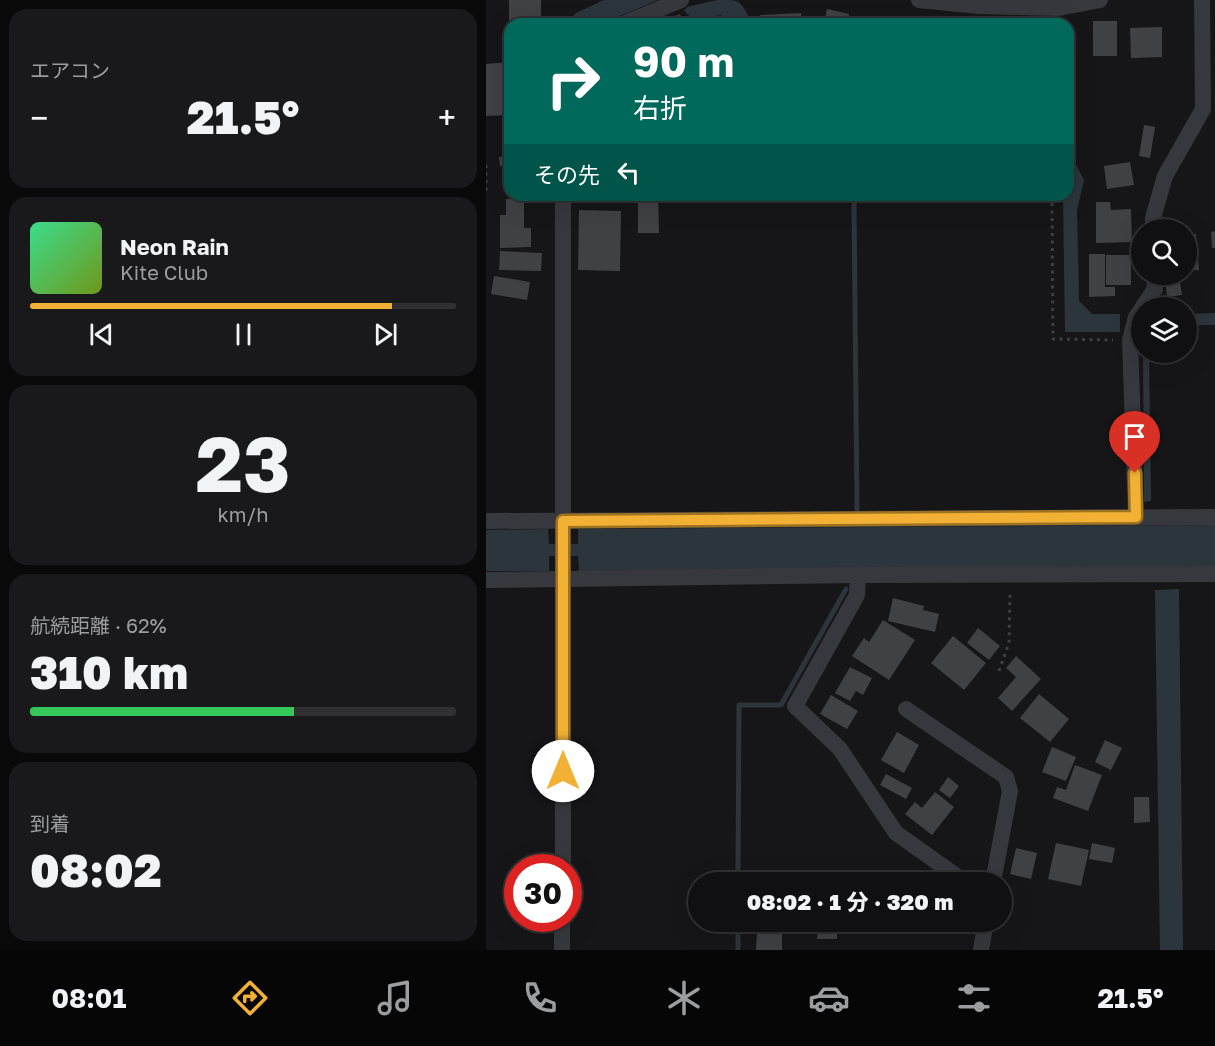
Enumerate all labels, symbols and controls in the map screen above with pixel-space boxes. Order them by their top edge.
text: 90 m [633,36,734,86]
icon: right [534,42,612,120]
text: エアコン [30,58,110,82]
text: 21.5° [187,90,299,144]
text: 右折 [633,92,687,124]
text: − [30,98,48,137]
text: + [438,98,456,137]
icon: left [612,156,645,189]
text: その先 [534,161,600,188]
map controls [1131,219,1197,363]
button: search [1131,219,1197,285]
text: Neon Rain [120,233,229,260]
text: Kite Club [120,260,208,284]
button: layers [1131,297,1197,363]
icon: previous [85,318,118,351]
icon: pause [227,318,260,351]
icon: next [369,318,402,351]
pin [1109,411,1160,473]
text: 23 [195,416,291,509]
icon: arrive [1118,420,1151,453]
text: km/h [218,502,268,526]
text: 航続距離 · 62% [30,613,167,637]
text: 310 km [30,645,188,699]
position arrow [531,739,595,803]
text: 到着 [30,811,70,835]
text: 08:02 [30,843,162,897]
speed limit sign: 30 [504,854,582,932]
text: 08:02 · 1 分 · 320 m [747,888,953,915]
icon: directions [229,977,271,1019]
icon: music [374,977,416,1019]
icon: phone [519,977,561,1019]
icon: climate [663,977,705,1019]
icon: car [808,977,850,1019]
icon: filters [953,977,995,1019]
text: 08:01 [51,982,126,1014]
text: 21.5° [1098,982,1164,1014]

